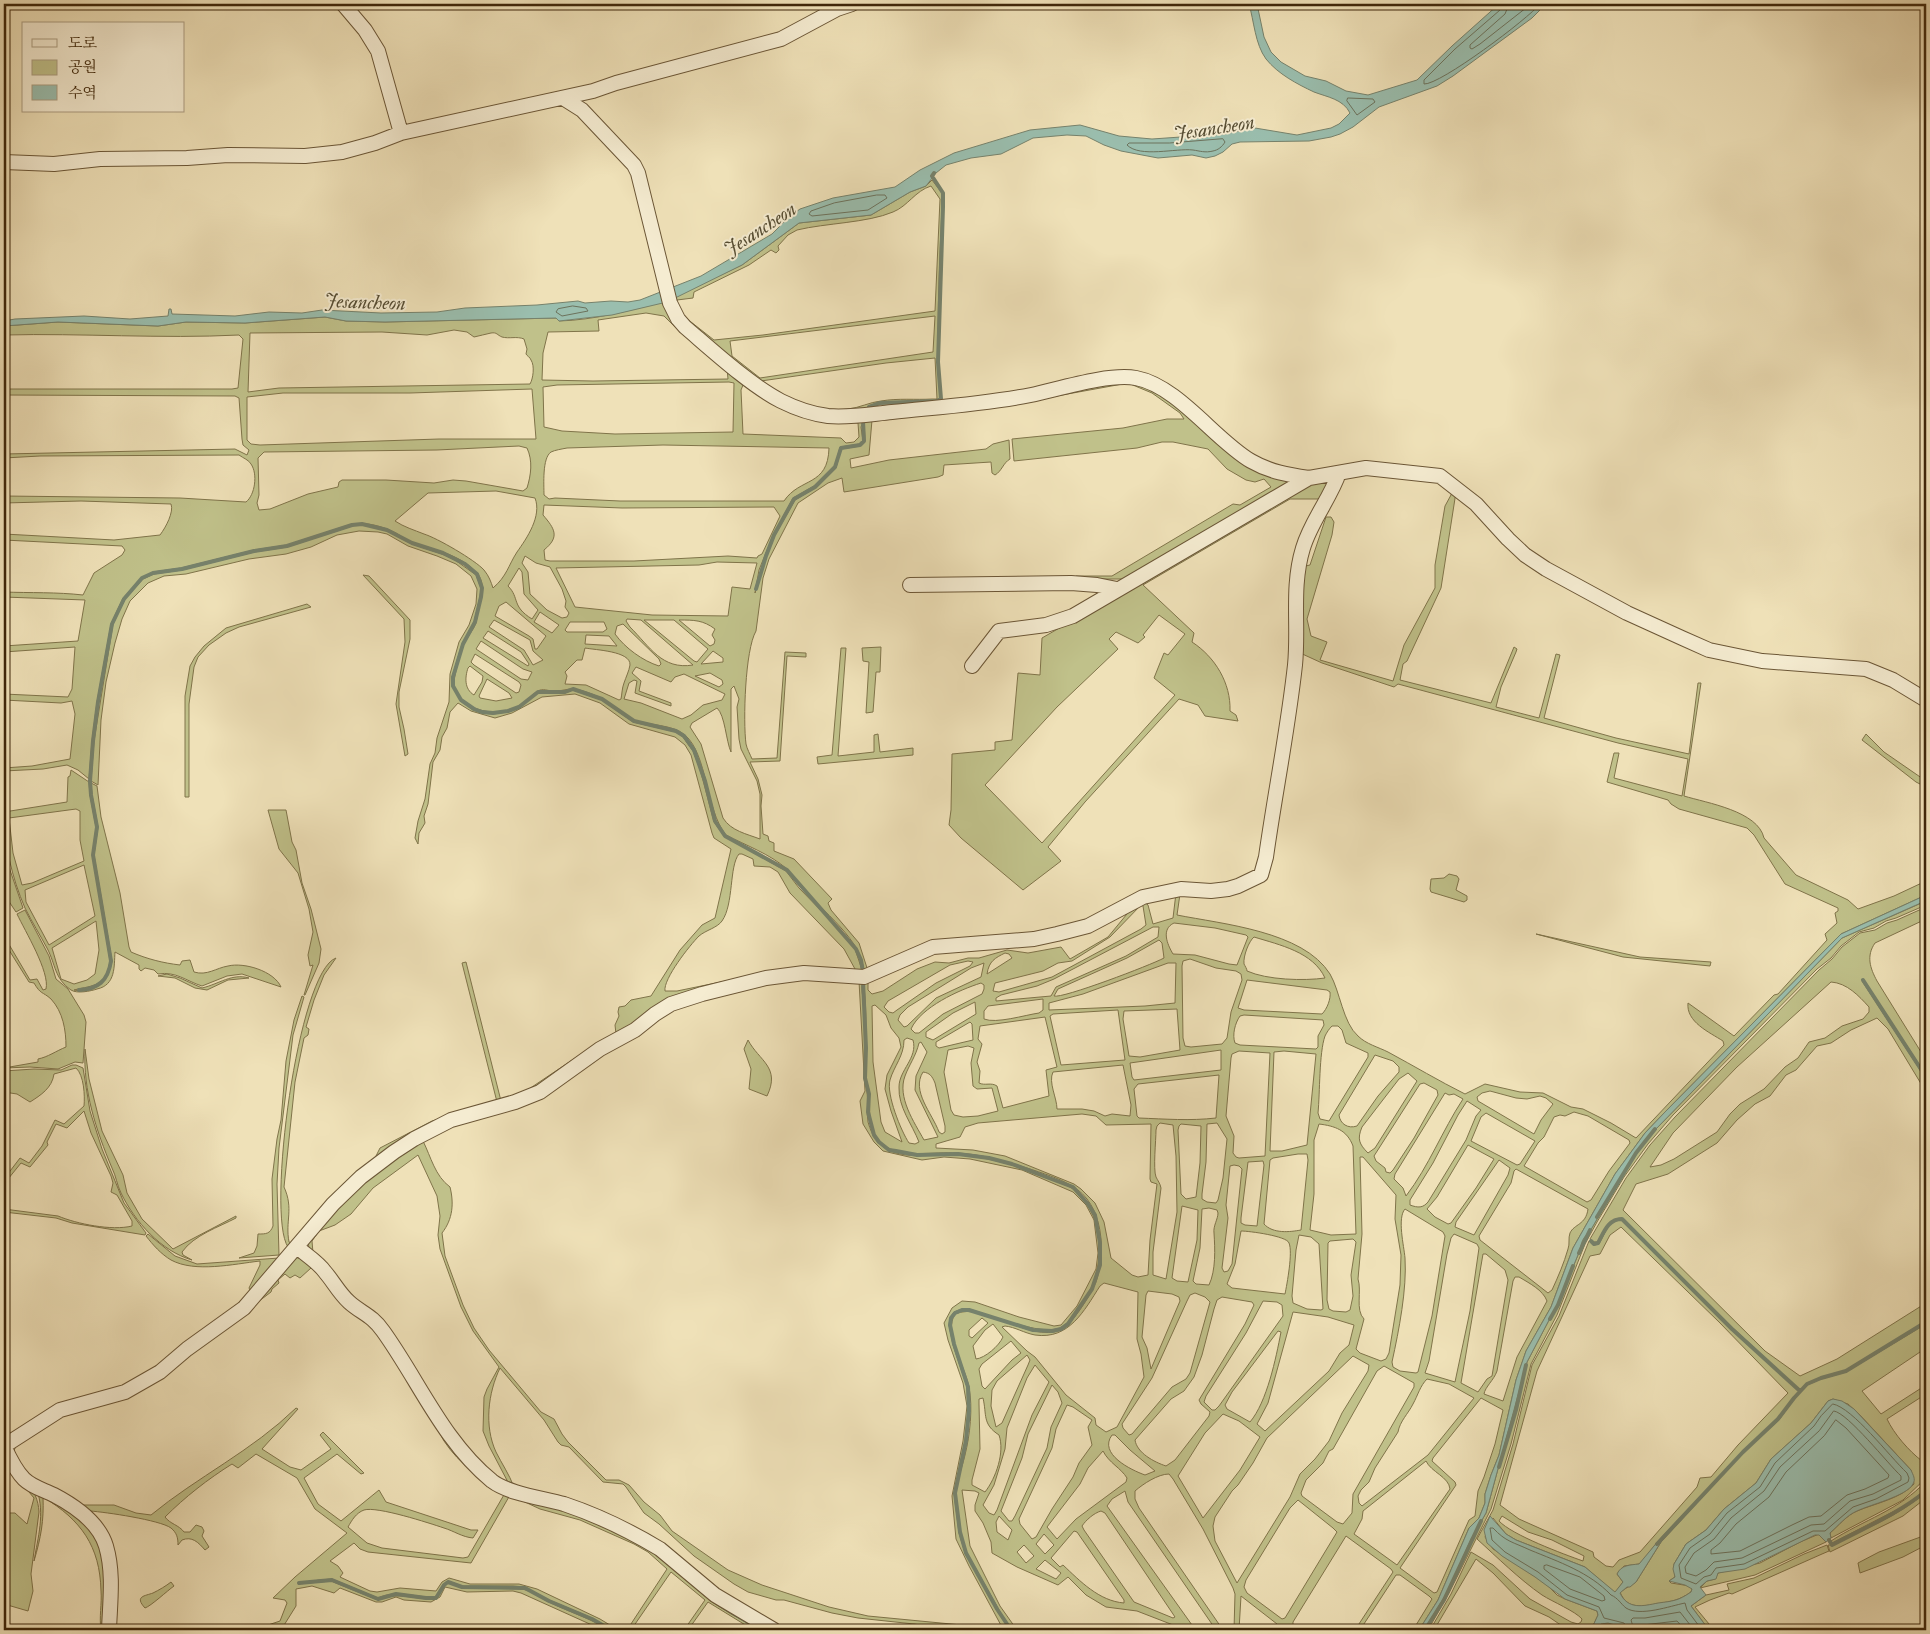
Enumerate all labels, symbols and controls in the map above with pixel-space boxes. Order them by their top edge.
legend [22,22,185,112]
text: 도로 [68,34,97,53]
text: 공원 [68,58,97,77]
text: 수역 [68,84,97,103]
water label: Jesancheon [1172,109,1256,147]
water label: Jesancheon [719,196,801,262]
water label: Jesancheon [324,288,406,316]

